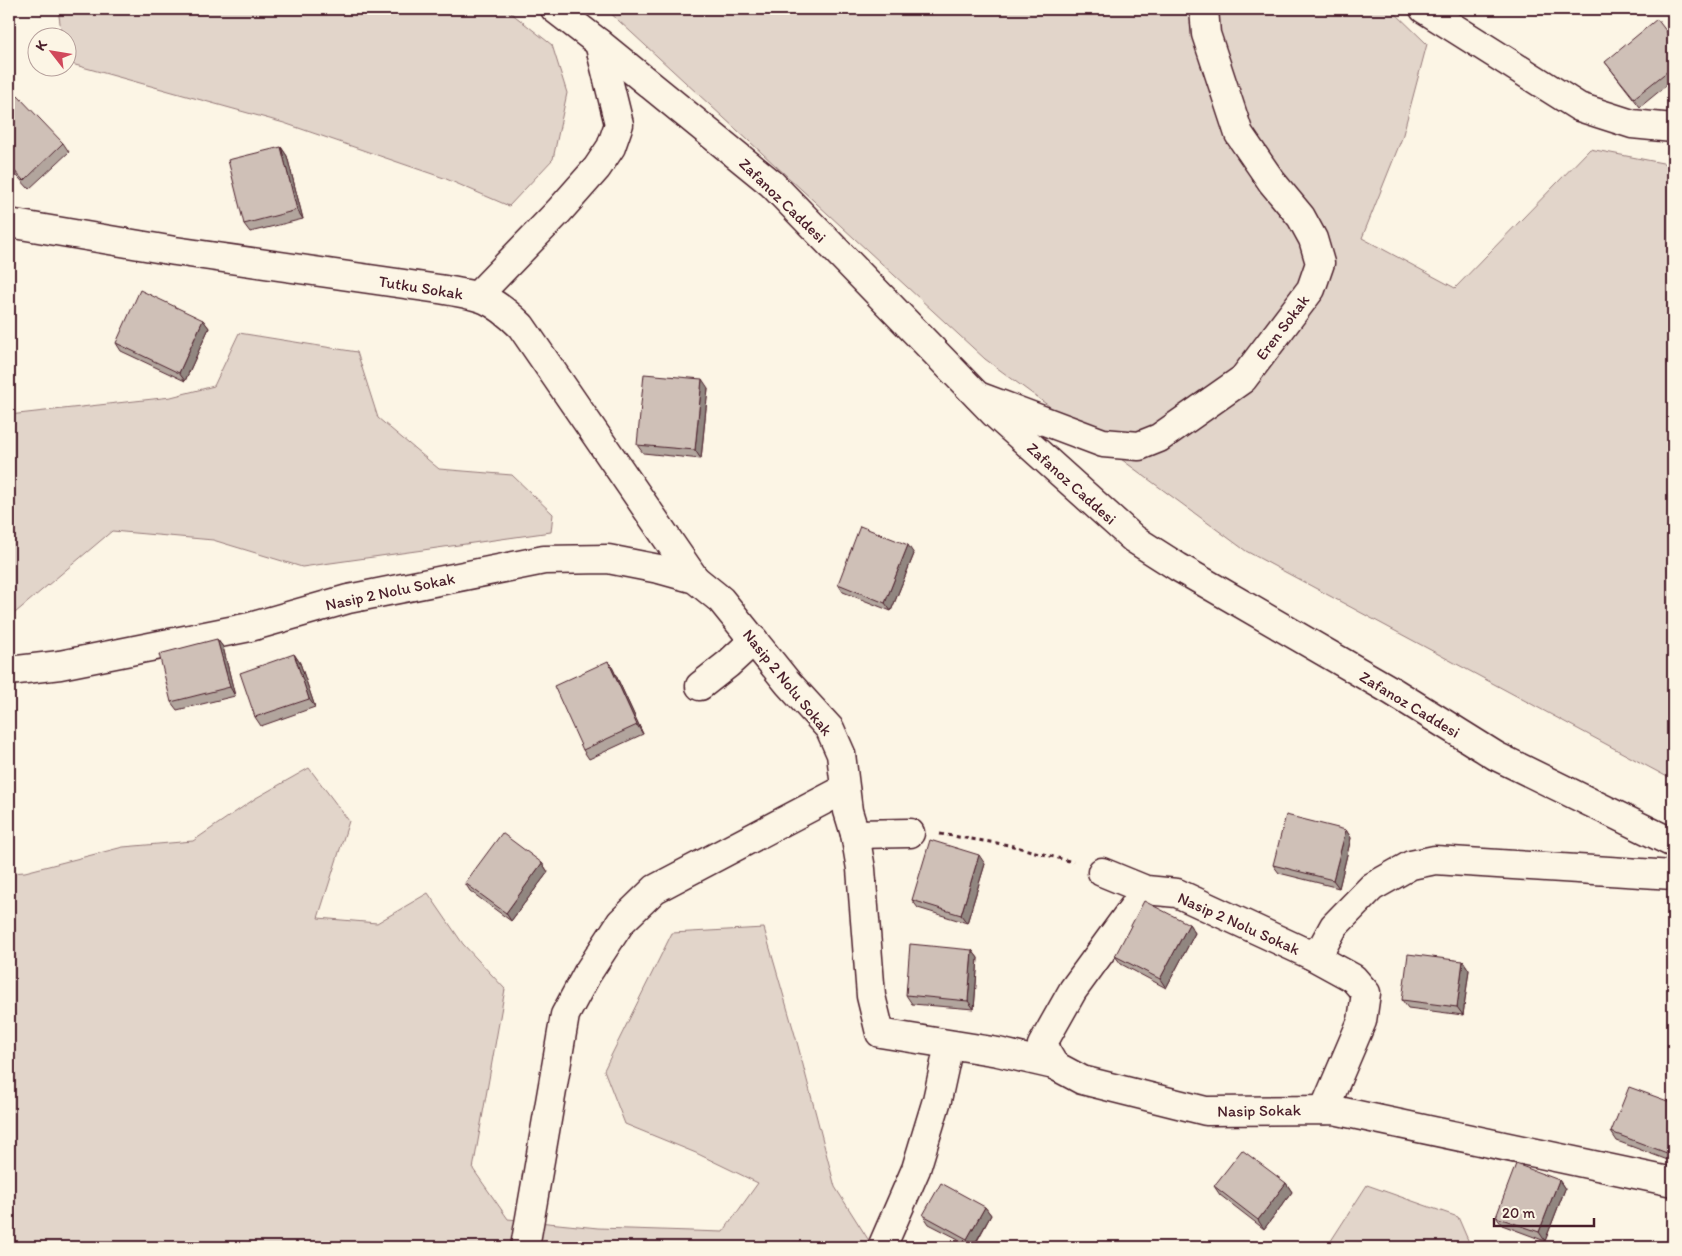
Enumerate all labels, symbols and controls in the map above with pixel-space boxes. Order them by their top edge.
north arrow [28,28,78,78]
text: K [32,36,51,54]
street label: Zafanoz Caddesi [735,154,830,247]
street label: Tutku Sokak [377,271,465,304]
street label: Eren Sokak [1252,290,1314,364]
street label: Zafanoz Caddesi [1023,438,1120,529]
street label: Nasip 2 Nolu Sokak [324,569,456,614]
street label: Nasip 2 Nolu Sokak [739,625,836,739]
street label: Zafanoz Caddesi [1356,667,1463,742]
street label: Nasip 2 Nolu Sokak [1175,888,1303,959]
street label: Nasip Sokak [1217,1100,1302,1121]
scale bar [1494,1196,1594,1228]
text: 20 m [1502,1204,1536,1222]

